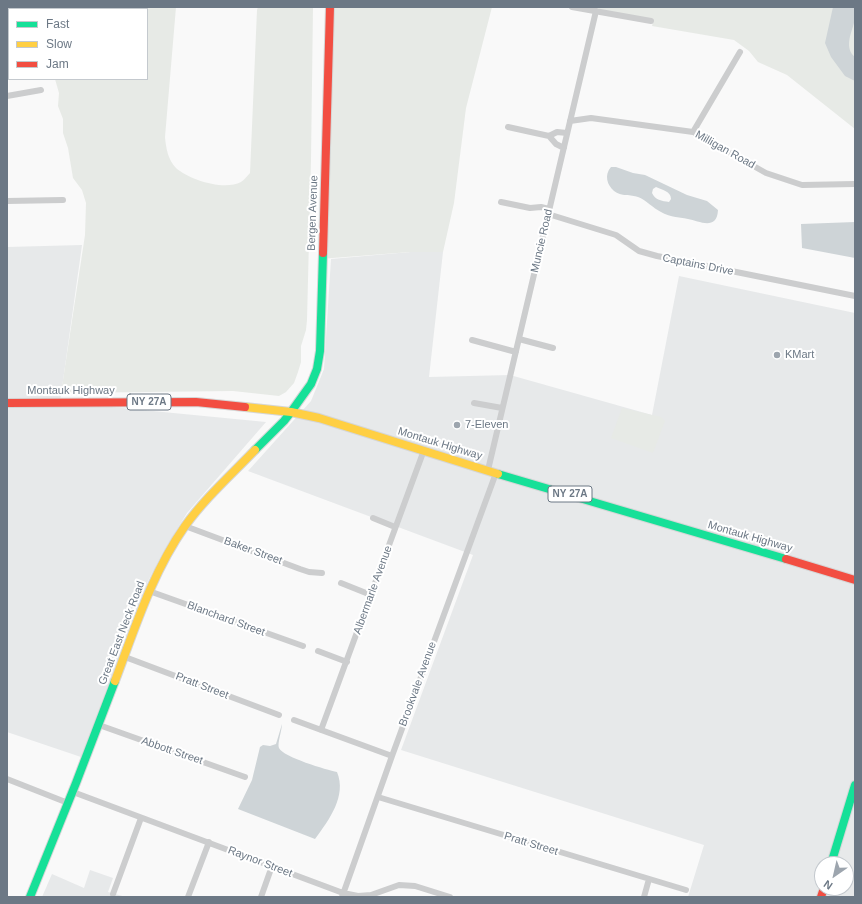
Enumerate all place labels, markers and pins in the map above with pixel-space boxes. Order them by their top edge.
place label: KMart [785,348,814,362]
marker: KMart [772,350,782,360]
place label: 7-Eleven [465,418,508,432]
marker: 7-Eleven [452,420,462,430]

